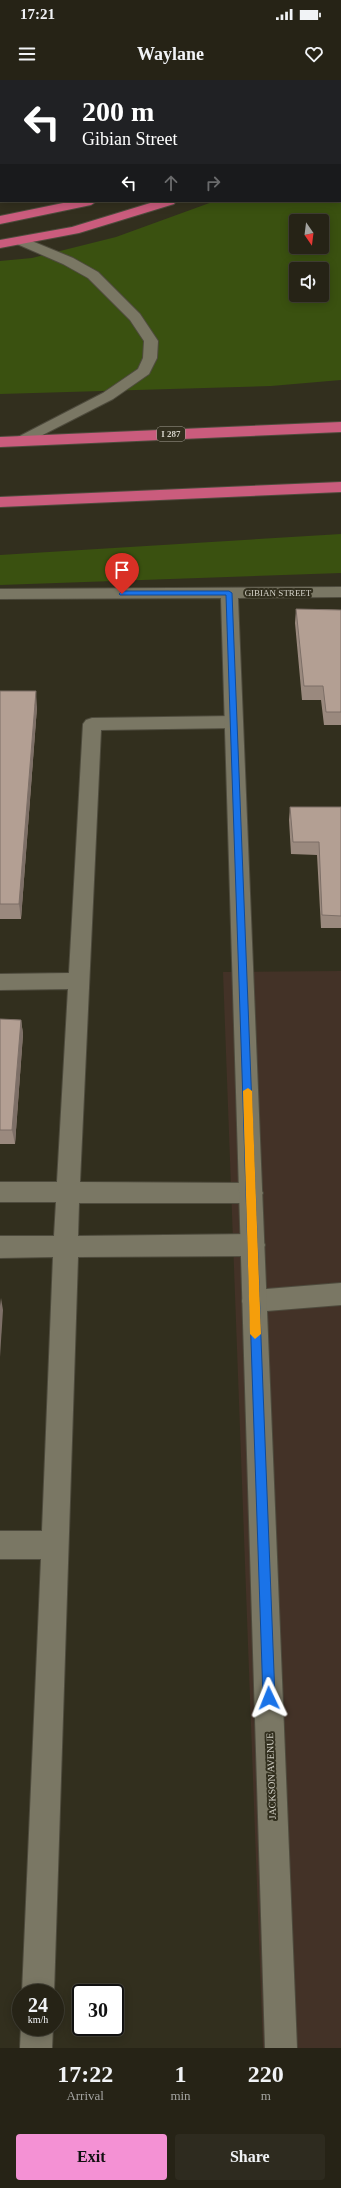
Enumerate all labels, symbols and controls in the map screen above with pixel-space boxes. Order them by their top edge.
text: 17:21 [20,6,55,22]
icon: menu [16,43,38,65]
icon: heart [303,43,325,65]
text: Waylane [137,44,204,64]
icon: left [16,96,68,148]
text: 200 m [82,96,154,127]
text: Gibian Street [82,129,177,149]
icon: left [118,172,140,194]
icon: ahead [160,172,182,194]
icon: right [202,172,224,194]
north arrow [289,214,329,254]
map controls [289,214,329,302]
button: sound [289,262,329,302]
road number: I 287 [157,427,185,441]
pin [105,553,139,594]
icon: arrive [111,559,133,581]
street label: GIBIAN STREET [245,588,312,598]
position arrow [248,1677,290,1719]
street label: JACKSON AVENUE [264,1732,278,1820]
speed limit sign: 30 [72,1984,124,2036]
text: 24 [28,1994,48,2016]
text: km/h [28,2014,48,2025]
text: 17:22 [57,2061,113,2087]
text: 1 [174,2061,186,2087]
text: 220 [248,2061,284,2087]
text: Arrival [66,2088,104,2103]
text: min [170,2088,191,2103]
text: m [261,2088,271,2103]
button: Exit [16,2134,167,2180]
button: Share [175,2134,325,2180]

